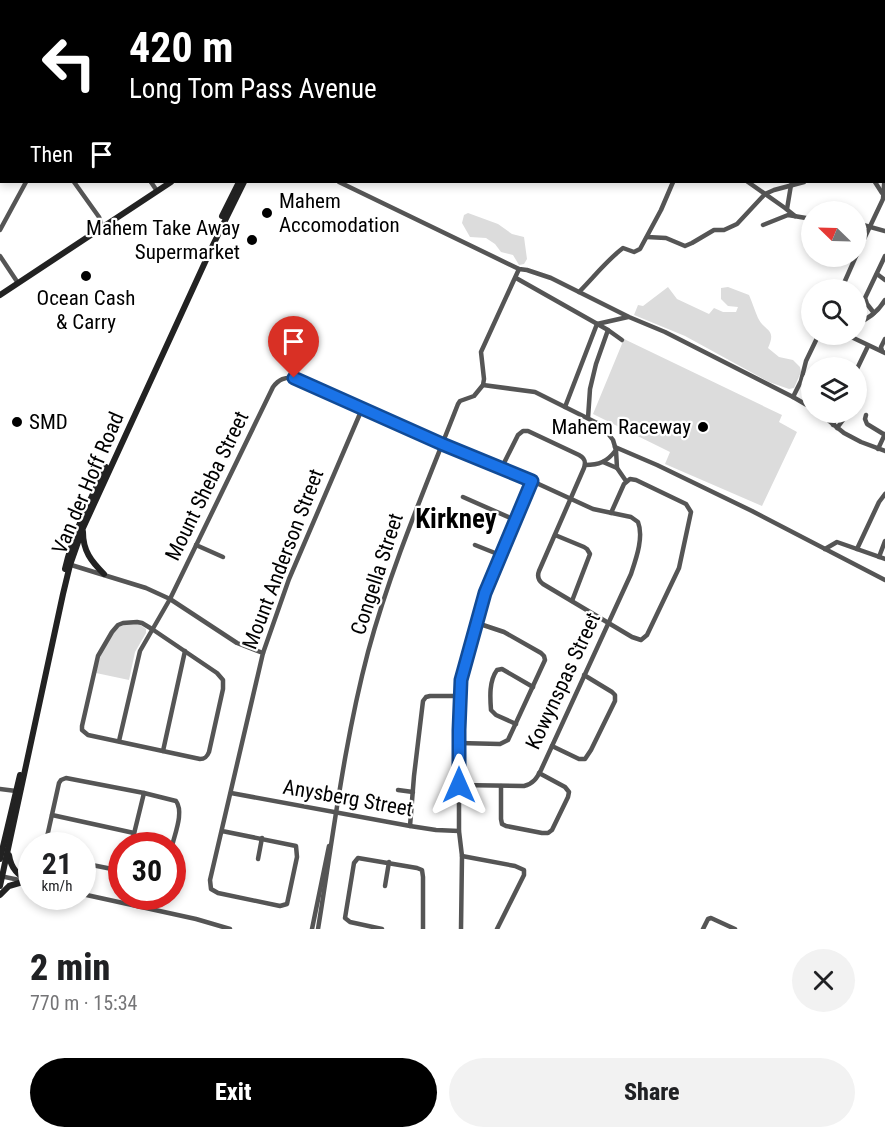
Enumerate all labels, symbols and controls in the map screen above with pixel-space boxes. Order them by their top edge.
text: 420 m [129,23,234,72]
icon: left [30,24,108,102]
text: Long Tom Pass Avenue [129,73,377,105]
icon: arrive [85,138,118,171]
text: Then [30,142,73,167]
place label: Mahem Accomodation [279,189,400,237]
north arrow [801,201,867,267]
map controls [801,201,867,423]
marker: Mahem Accomodation [260,206,274,220]
place label: Mahem Take Away Supermarket [86,216,240,264]
marker: Mahem Take Away Supermarket [245,233,259,247]
marker: Ocean Cash & Carry [79,269,93,283]
button: search [801,279,867,345]
place label: Ocean Cash & Carry [37,286,135,334]
pin [268,316,319,378]
icon: arrive [277,325,310,358]
button: layers [801,357,867,423]
street label: Mount Sheba Street [160,407,254,565]
street label: Van der Hoff Road [47,409,129,557]
place label: SMD [29,410,68,434]
marker: SMD [10,415,24,429]
place label: Mahem Raceway [551,415,691,439]
marker: Mahem Raceway [696,420,710,434]
street label: Mount Anderson Street [238,466,328,652]
district label: Kirkney [415,503,497,535]
street label: Congella Street [346,510,408,638]
street label: Kowynspas Street [521,609,605,753]
position arrow [427,753,491,817]
street label: Anysberg Street [281,775,415,821]
speed limit sign: 30 [108,832,186,910]
text: 21 [42,846,72,881]
text: km/h [42,877,72,895]
text: 2 min [30,947,110,989]
button: close [792,949,855,1012]
text: 770 m · 15:34 [30,991,137,1015]
button: Exit [30,1058,437,1127]
button: Share [449,1058,855,1127]

